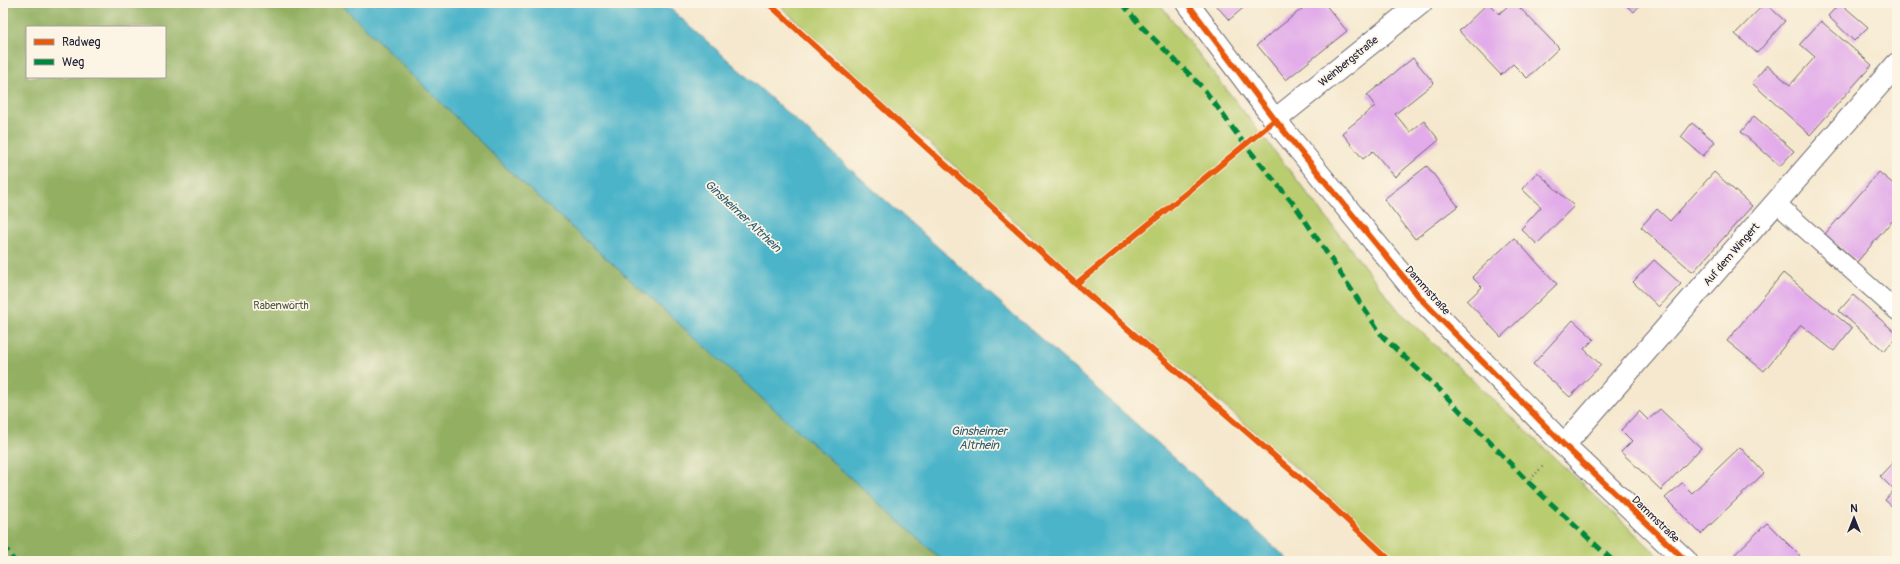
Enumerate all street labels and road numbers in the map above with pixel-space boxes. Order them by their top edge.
street label: Weinbergstraße [1316,33,1381,89]
street label: Auf dem Wingert [1701,220,1763,288]
street label: Dammstraße [1402,263,1453,318]
street label: Dammstraße [1629,493,1683,546]

